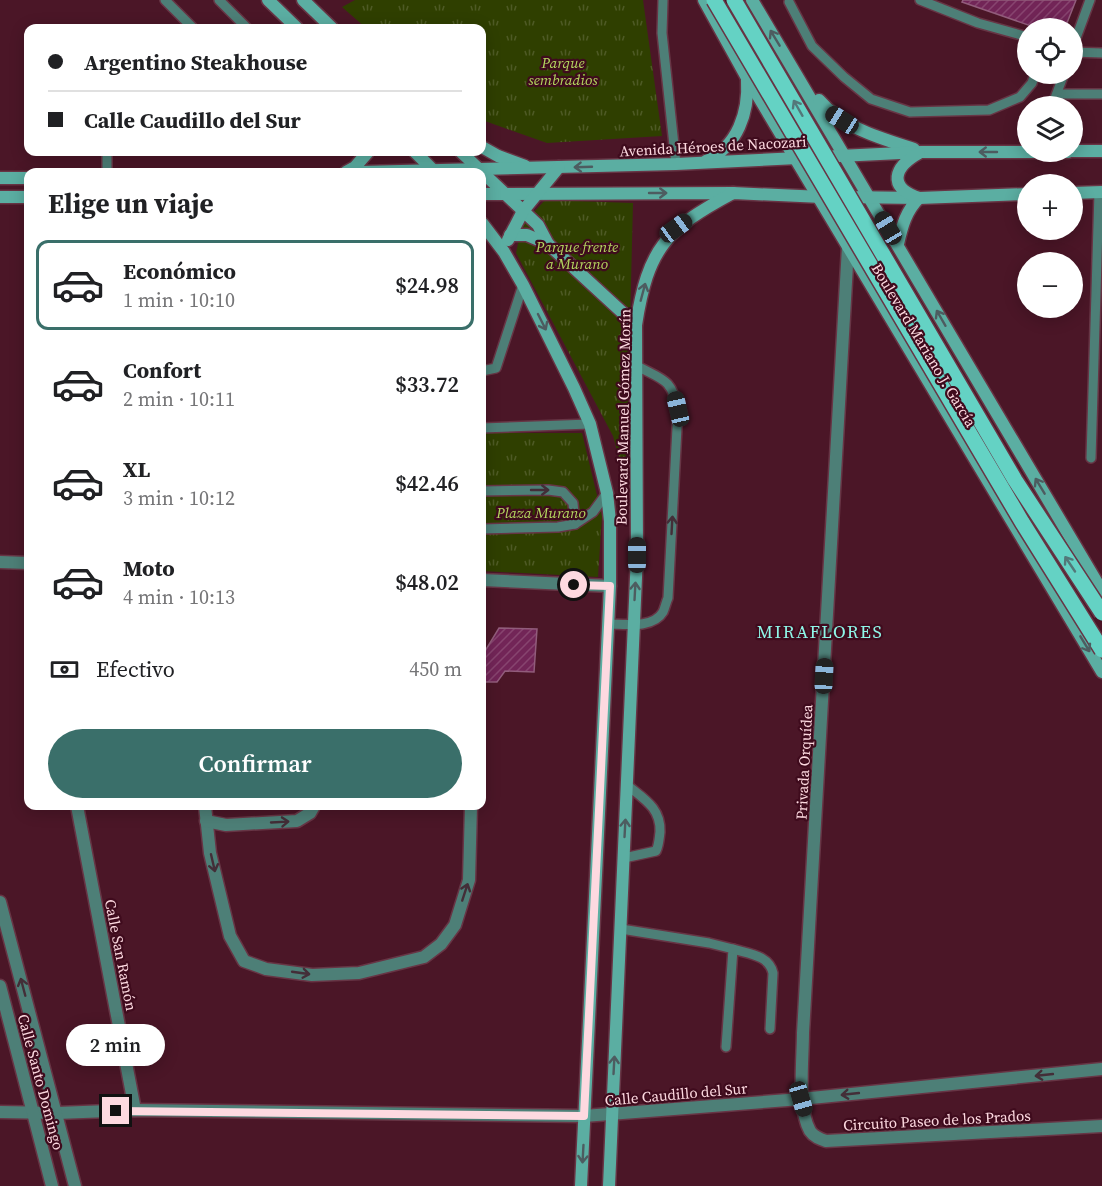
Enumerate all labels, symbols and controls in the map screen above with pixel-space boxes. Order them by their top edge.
map controls [1017,18,1083,318]
button: locate [1017,18,1083,84]
one-way arrow [769,30,781,47]
text: Argentino Steakhouse [84,47,307,77]
park label: Parque sembradios [528,52,598,90]
button: layers [1017,96,1083,162]
one-way arrow [792,100,804,117]
car [822,103,862,137]
text: Calle Caudillo del Sur [84,105,301,135]
street label: Avenida Héroes de Nacozari [619,131,807,161]
one-way arrow [979,146,999,158]
one-way arrow [574,161,594,172]
button: + [1017,174,1083,240]
text: Elige un viaje [48,185,214,222]
one-way arrow [648,187,668,199]
car [871,208,905,248]
car [656,210,696,246]
park label: Parque frente a Murano [535,236,618,274]
button: − [1017,252,1083,318]
text: Económico [123,256,236,286]
icon: car [51,258,105,312]
street label: Boulevard Mariano J. García [867,259,981,431]
text: $24.98 [395,270,459,300]
one-way arrow [637,283,649,302]
text: 1 min · 10:10 [123,286,235,314]
street label: Boulevard Manuel Gómez Morín [611,309,635,525]
one-way arrow [935,310,947,327]
one-way arrow [536,313,548,331]
text: Confort [123,355,201,385]
icon: car [51,357,105,411]
text: $33.72 [395,369,459,399]
text: 2 min · 10:11 [123,385,235,413]
car [665,389,691,429]
text: XL [123,454,150,484]
icon: car [51,456,105,510]
text: $42.46 [395,468,459,498]
one-way arrow [1034,478,1046,495]
text: 3 min · 10:12 [123,484,235,512]
one-way arrow [529,484,549,496]
park label: Plaza Murano [495,502,586,523]
one-way arrow [666,515,677,535]
car [628,537,646,573]
text: Moto [123,553,175,583]
icon: car [51,555,105,609]
one-way arrow [1064,557,1076,573]
text: $48.02 [395,567,459,597]
route start [560,571,587,598]
one-way arrow [630,582,641,602]
text: 4 min · 10:13 [123,583,235,611]
district label: MIRAFLORES [757,619,883,644]
one-way arrow [1079,635,1091,652]
icon: cash [48,653,81,686]
text: Efectivo [96,654,175,684]
text: 450 m [409,655,462,683]
car [814,658,834,694]
street label: Privada Orquídea [790,703,818,820]
button: Confirmar [48,729,462,798]
one-way arrow [270,817,290,828]
one-way arrow [620,818,631,838]
one-way arrow [207,854,219,873]
one-way arrow [461,883,472,902]
street label: Calle San Ramón [100,897,142,1013]
one-way arrow [290,968,310,979]
one-way arrow [17,978,28,997]
street label: Calle Santo Domingo [13,1012,69,1152]
callout: 2 min [66,1024,166,1066]
text: 2 min [90,1031,141,1059]
one-way arrow [608,1055,619,1075]
one-way arrow [1034,1070,1054,1081]
street label: Calle Caudillo del Sur [604,1077,749,1111]
car [787,1079,815,1119]
one-way arrow [840,1089,860,1100]
route end [102,1097,129,1124]
street label: Circuito Paseo de los Prados [843,1105,1031,1135]
one-way arrow [577,1144,588,1164]

